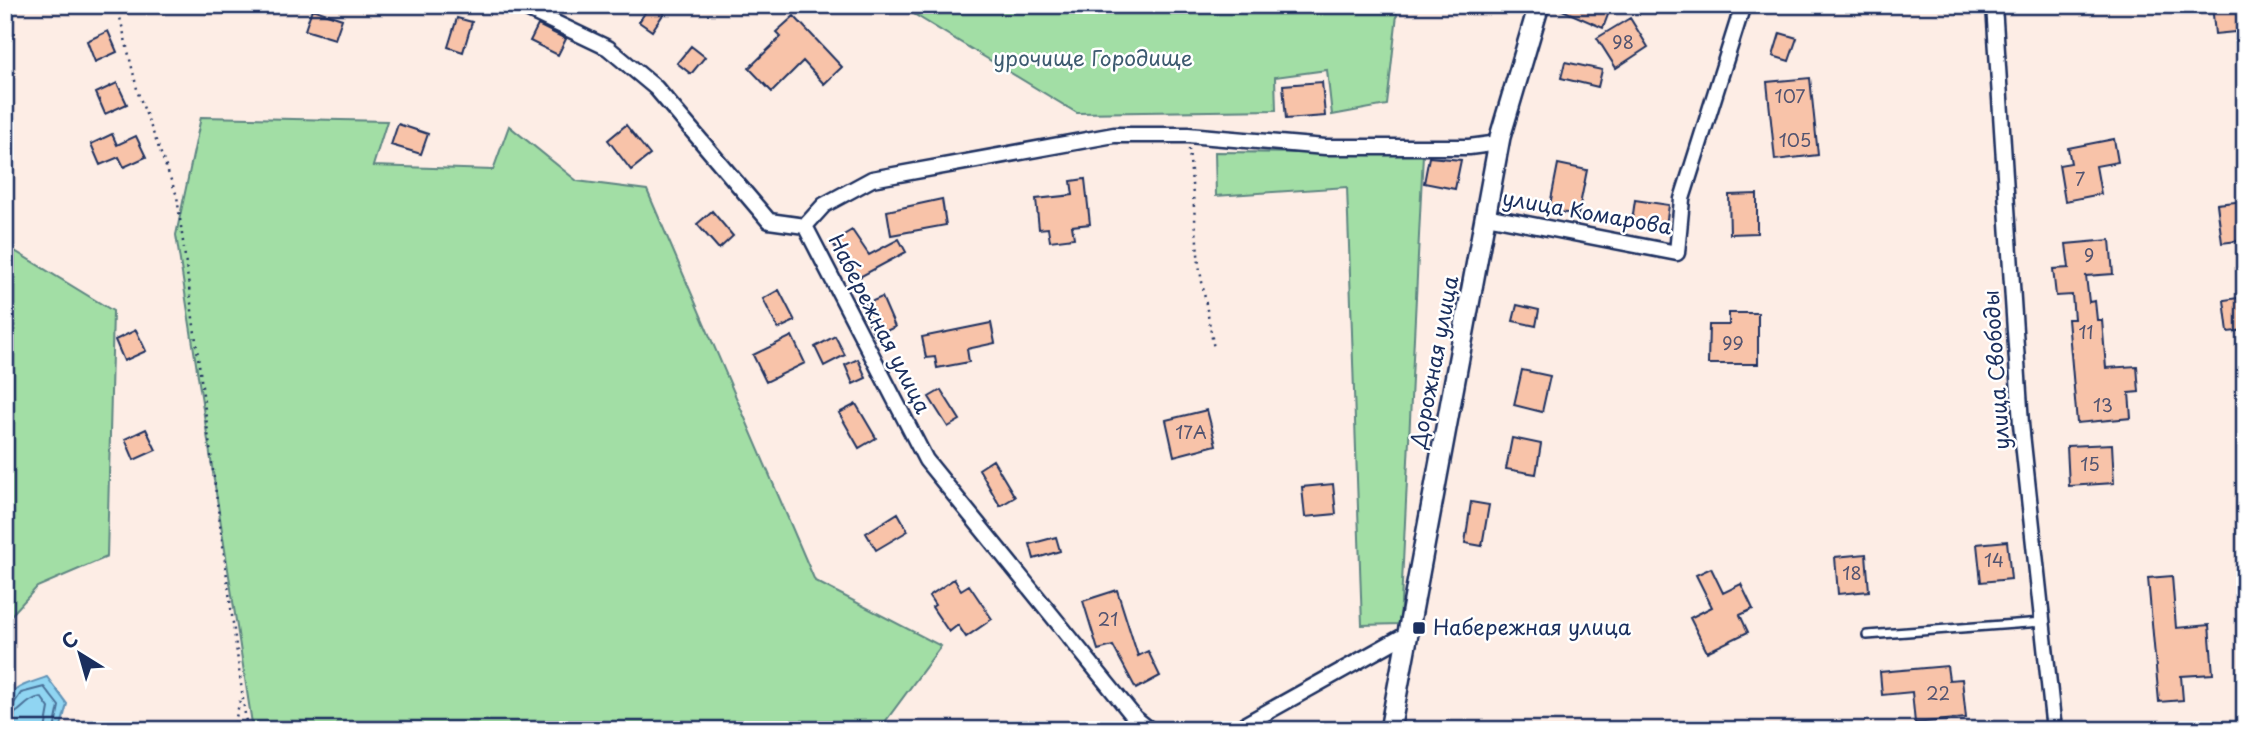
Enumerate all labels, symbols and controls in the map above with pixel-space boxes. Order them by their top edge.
house number: 98 [1612,28,1634,55]
park label: урочище Городище [993,41,1193,73]
house number: 107 [1775,82,1805,109]
house number: 105 [1779,126,1811,153]
house number: 7 [2075,165,2085,192]
street label: улица Комарова [1500,180,1675,242]
street label: Набережная улица [822,228,940,419]
house number: 9 [2084,241,2094,268]
street label: Дорожная улица [1400,272,1466,451]
street label: улица Свободы [1973,289,2017,451]
house number: 11 [2078,318,2094,345]
house number: 99 [1722,329,1744,356]
house number: 13 [2093,391,2113,418]
house number: 17А [1175,418,1207,445]
house number: 15 [2080,450,2100,477]
house number: 14 [1984,546,2004,573]
house number: 18 [1842,559,1862,586]
house number: 21 [1098,605,1118,632]
place label: Набережная улица [1433,610,1632,642]
north arrow [46,620,116,690]
marker: Набережная улица [1411,620,1427,636]
text: С [55,624,83,655]
house number: 22 [1926,679,1950,706]

